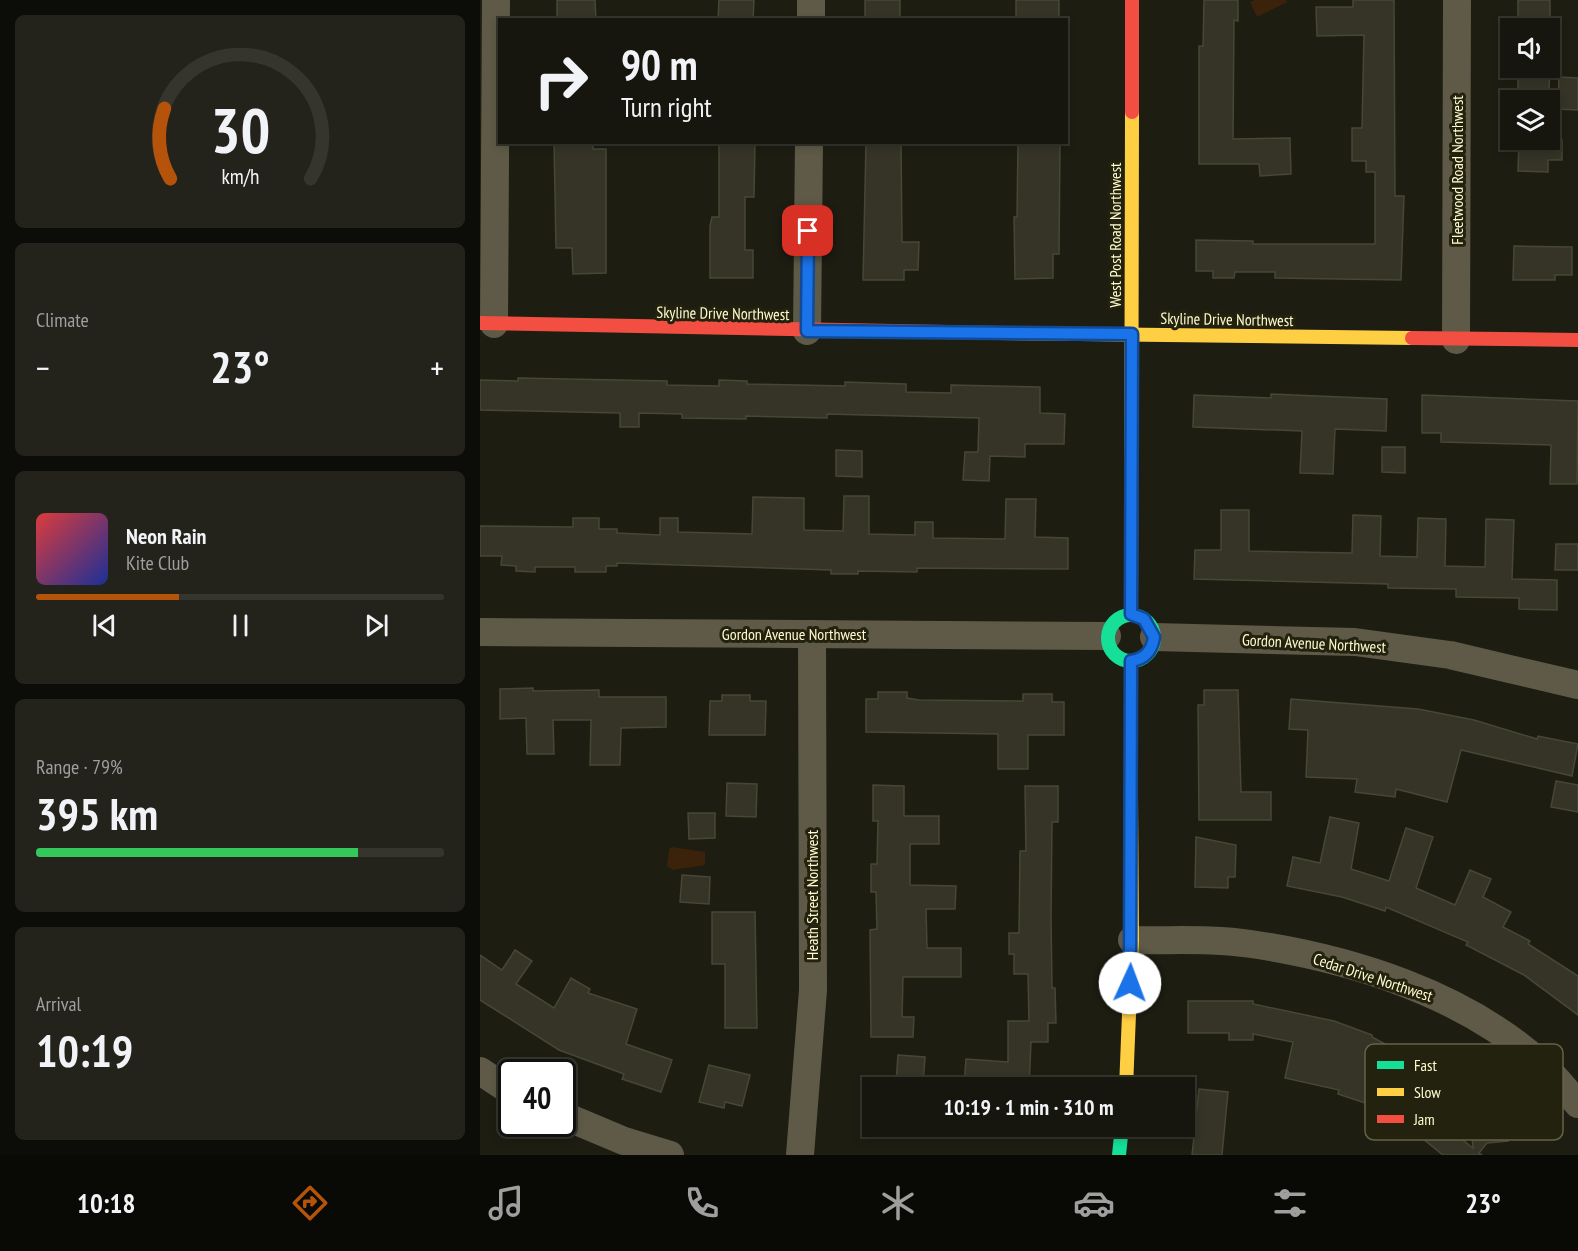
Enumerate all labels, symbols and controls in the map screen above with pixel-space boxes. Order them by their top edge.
map controls [1500,18,1560,150]
button: sound [1500,18,1560,78]
text: 90 m [621,37,698,92]
icon: right [522,42,600,120]
text: 30 [210,89,270,170]
text: Turn right [621,90,712,124]
button: layers [1500,90,1560,150]
street label: Fleetwood Road Northwest [1447,95,1467,245]
text: km/h [221,162,259,190]
street label: West Post Road Northwest [1105,162,1125,307]
pin [782,205,833,256]
icon: arrive [791,214,824,247]
street label: Skyline Drive Northwest [656,302,790,324]
text: Climate [36,307,89,333]
street label: Skyline Drive Northwest [1160,308,1294,330]
text: 23° [210,337,270,395]
text: − [36,346,50,389]
text: + [430,346,444,389]
text: Neon Rain [126,522,206,550]
text: Kite Club [126,550,189,576]
icon: previous [88,609,121,642]
icon: pause [224,609,257,642]
icon: next [360,609,393,642]
street label: Gordon Avenue Northwest [722,624,867,644]
street label: Gordon Avenue Northwest [1241,629,1387,657]
text: Range · 79% [36,754,123,780]
text: 395 km [36,784,158,842]
street label: Heath Street Northwest [802,829,822,960]
street label: Cedar Drive Northwest [1311,948,1436,1006]
position arrow [1098,951,1162,1015]
text: Arrival [36,991,81,1017]
text: 10:19 [36,1021,133,1079]
legend [1365,1044,1563,1140]
text: Fast [1414,1055,1437,1075]
speed limit sign: 40 [498,1059,576,1137]
text: Slow [1414,1082,1441,1102]
text: 10:19 · 1 min · 310 m [943,1093,1114,1121]
text: Jam [1413,1109,1435,1129]
icon: directions [289,1182,331,1224]
icon: music [485,1182,527,1224]
icon: phone [681,1182,723,1224]
icon: climate [877,1182,919,1224]
icon: car [1073,1182,1115,1224]
icon: filters [1269,1182,1311,1224]
text: 10:18 [77,1186,135,1220]
text: 23° [1465,1186,1501,1220]

